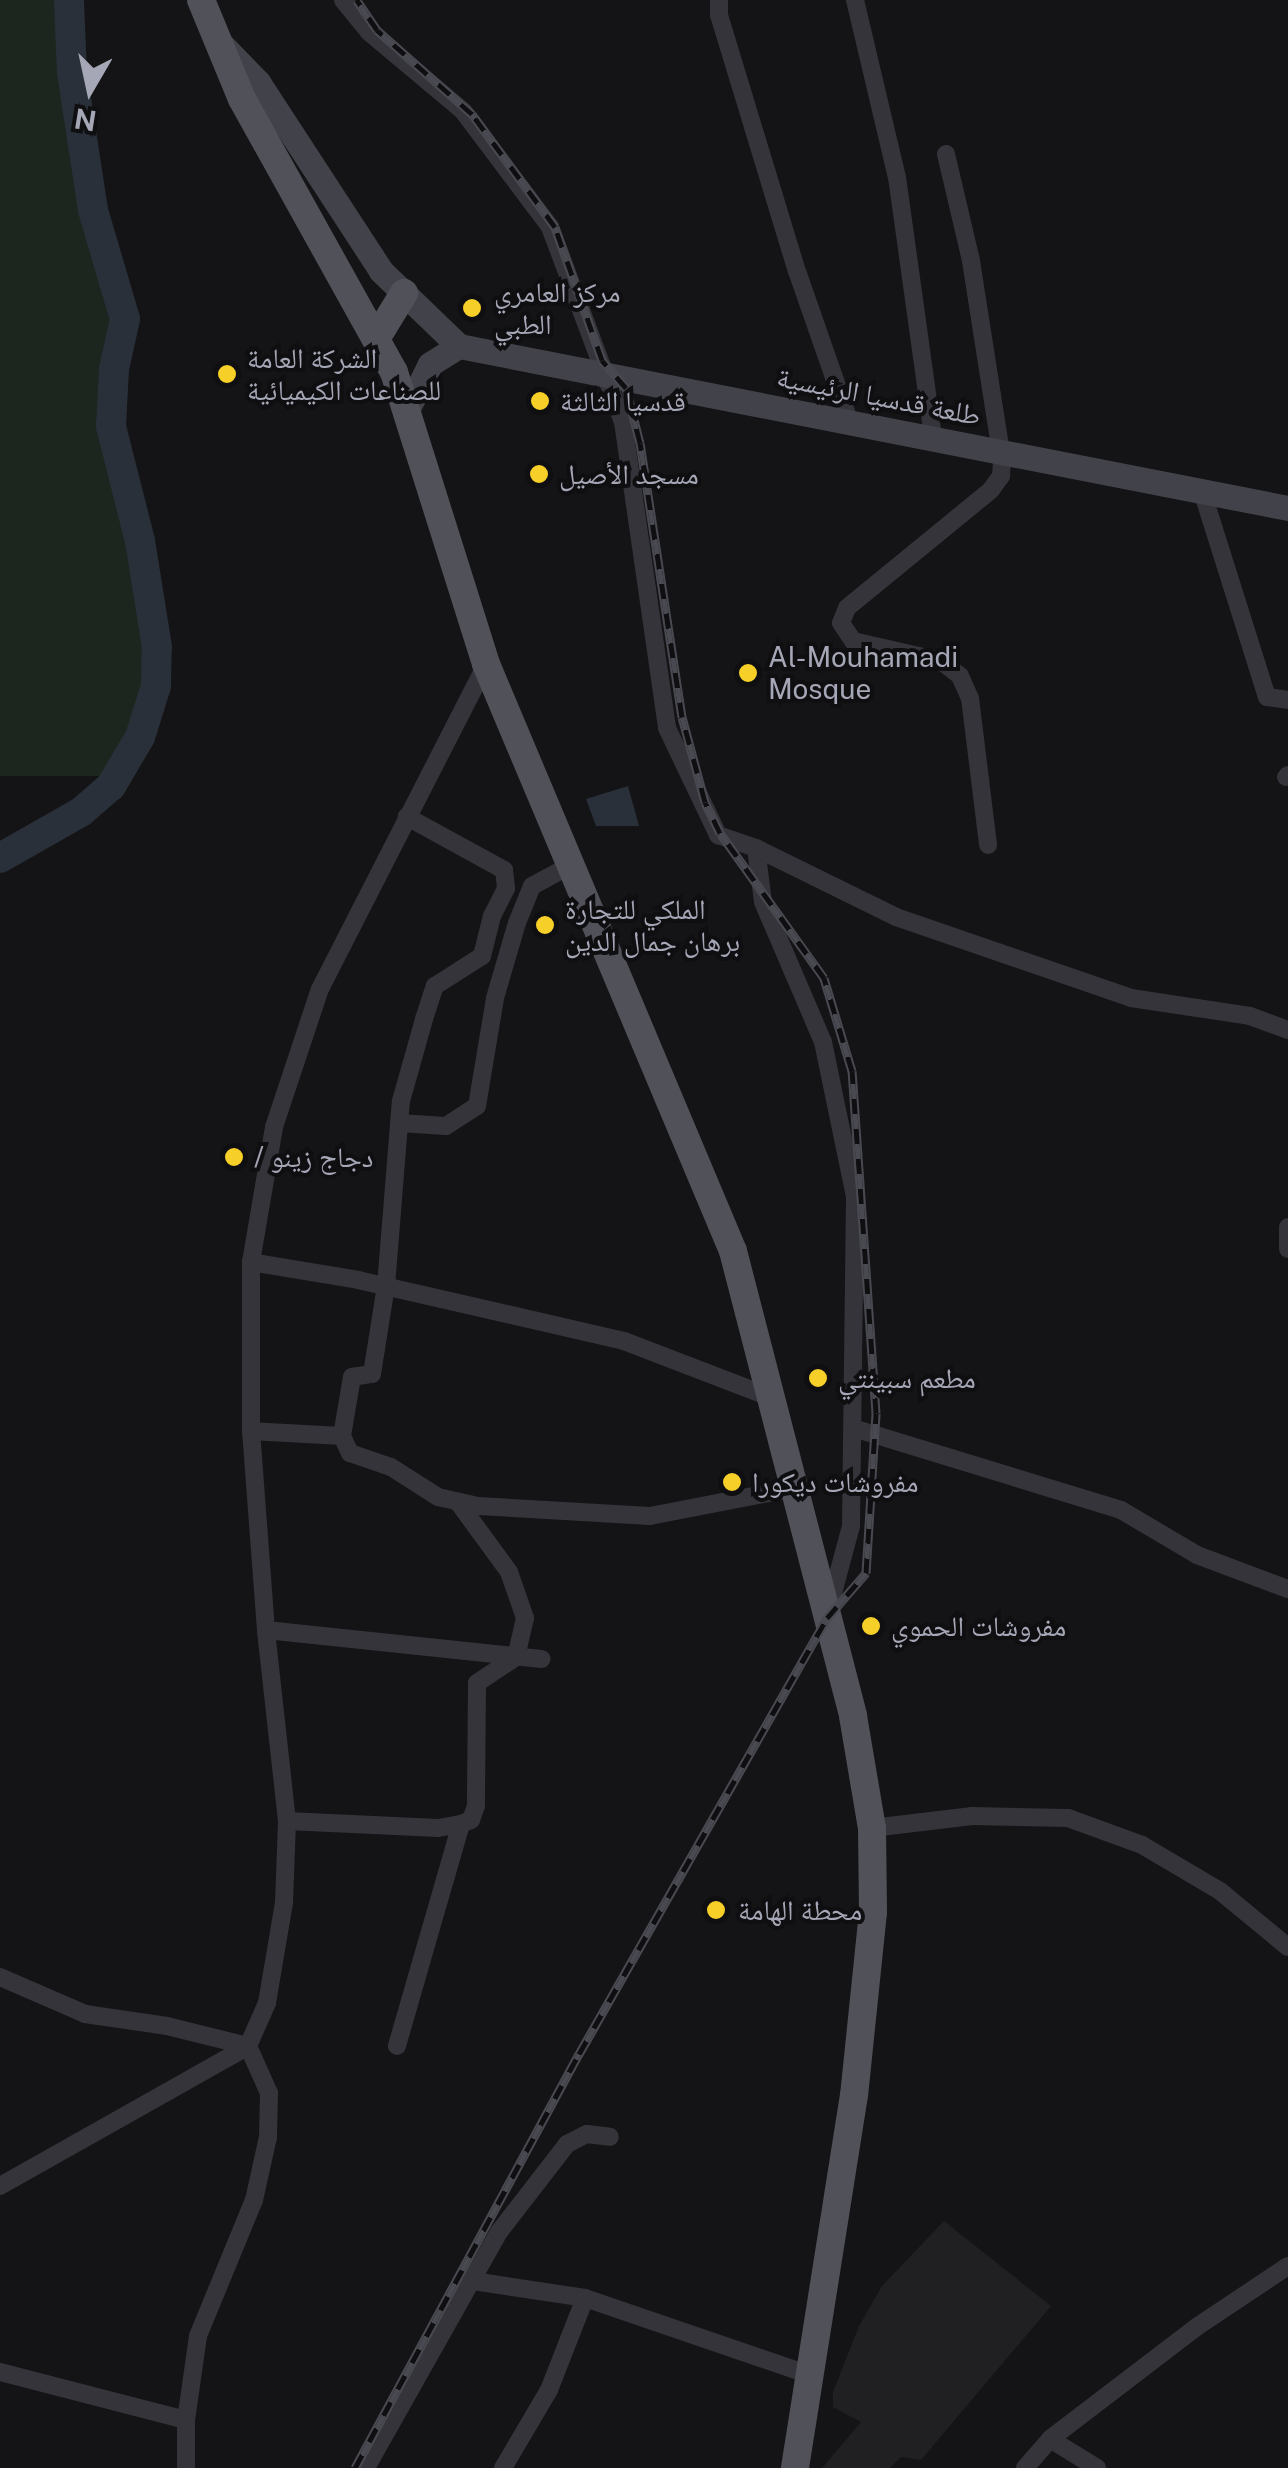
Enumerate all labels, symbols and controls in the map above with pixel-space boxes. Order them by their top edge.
north arrow [40,40,140,140]
text: N [72,102,99,138]
place label: مركز العامري الطبي [494,275,620,341]
marker: مركز العامري الطبي [459,295,485,321]
place label: الشركة العامة للصناعات الكيميائية [247,341,441,407]
street label: طلعة قدسيا الرئيسية [774,360,984,432]
marker: الشركة العامة للصناعات الكيميائية [216,363,238,385]
place label: قدسيا الثالثة [560,384,686,418]
marker: قدسيا الثالثة [529,390,551,412]
place label: مسجد الأصيل [559,457,699,491]
marker: مسجد الأصيل [528,463,550,485]
place label: Al-Mouhamadi Mosque [768,640,958,706]
marker: Al-Mouhamadi Mosque [737,662,759,684]
place label: الملكي للتجارة برهان جمال الدين [565,892,740,958]
marker: الملكي للتجارة برهان جمال الدين [534,914,556,936]
place label: / دجاج زينو [254,1140,373,1174]
marker: / دجاج زينو [223,1146,245,1168]
place label: مطعم سبينتي [838,1361,976,1395]
marker: مطعم سبينتي [807,1367,829,1389]
place label: مفروشات ديكورا [752,1465,919,1499]
marker: مفروشات ديكورا [721,1471,743,1493]
place label: مفروشات الحموي [891,1609,1066,1643]
marker: مفروشات الحموي [860,1615,882,1637]
place label: محطة الهامة [738,1893,862,1927]
marker: محطة الهامة [703,1897,729,1923]

